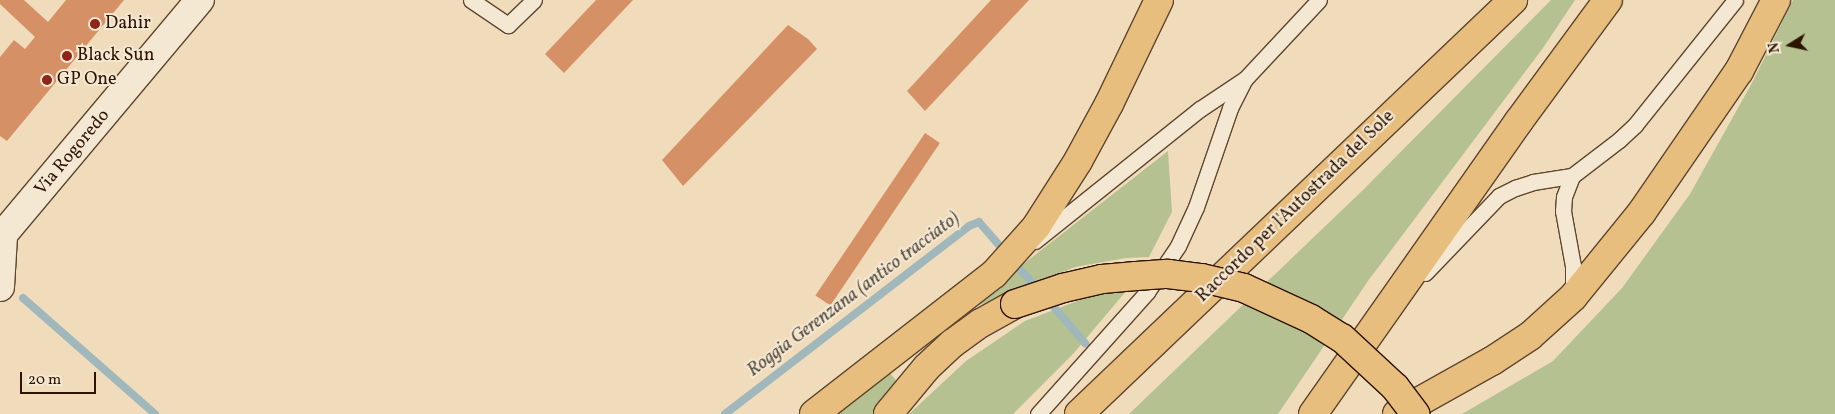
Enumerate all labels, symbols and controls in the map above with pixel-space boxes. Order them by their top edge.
place label: Dahir [105,13,151,35]
marker: Dahir [89,18,101,30]
north arrow [1765,20,1815,70]
text: N [1764,41,1785,54]
place label: Black Sun [77,45,154,67]
marker: Black Sun [61,50,73,62]
place label: GP One [57,69,117,91]
marker: GP One [41,74,53,86]
street label: Via Rogoredo [31,106,115,200]
street label: Raccordo per l'Autostrada del Sole [1192,106,1400,308]
water label: Roggia Gerenzana (antico tracciato) [743,208,965,382]
scale bar [22,362,99,394]
text: 20 m [28,370,61,391]

